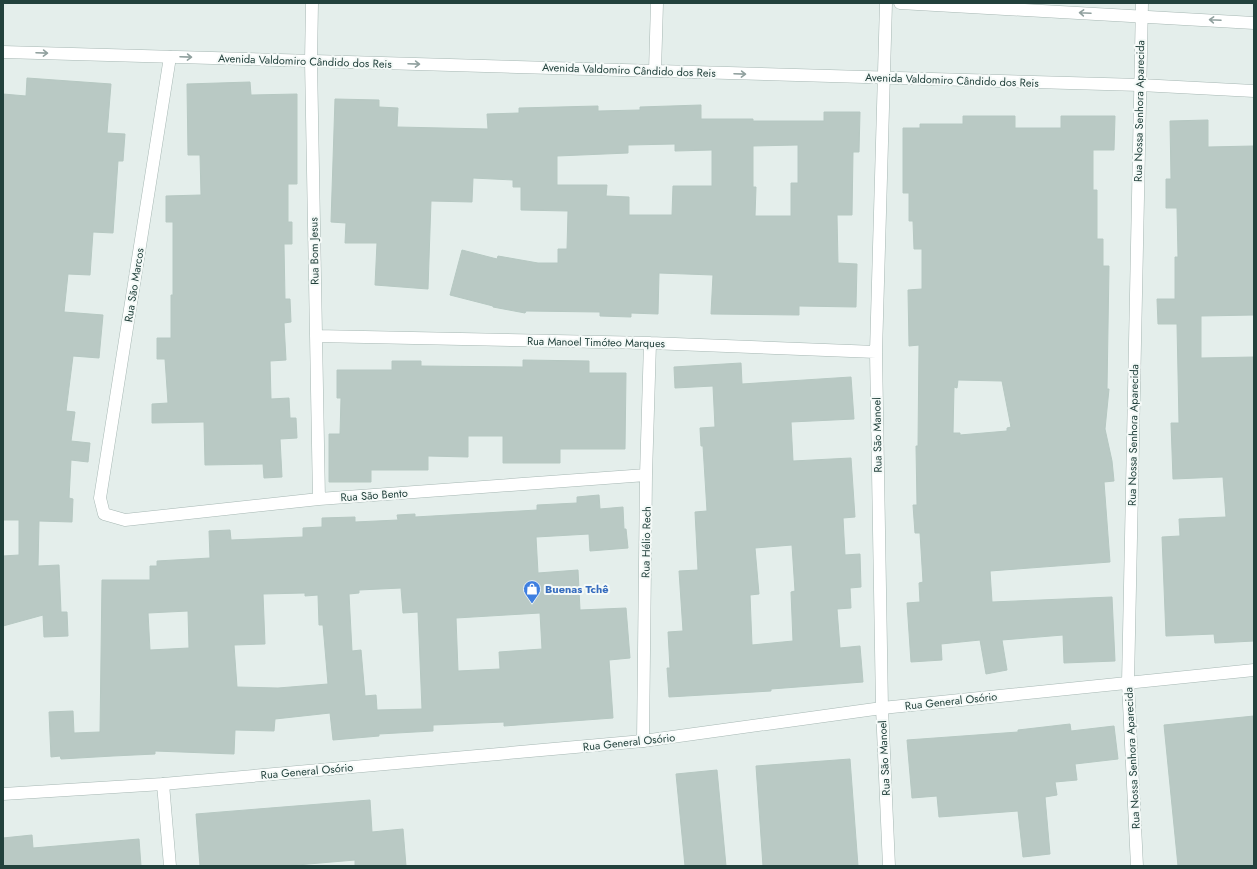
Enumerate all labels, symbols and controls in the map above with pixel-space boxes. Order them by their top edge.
one-way arrow [1079,9,1092,16]
one-way arrow [1209,17,1222,24]
street label: Rua Nossa Senhora Aparecida [1130,40,1148,182]
one-way arrow [35,49,48,57]
street label: Avenida Valdomiro Cândido dos Reis [218,50,393,72]
one-way arrow [179,54,192,61]
street label: Avenida Valdomiro Cândido dos Reis [542,59,717,81]
one-way arrow [407,60,420,68]
street label: Avenida Valdomiro Cândido dos Reis [865,69,1040,91]
one-way arrow [733,70,746,77]
street label: Rua Bom Jesus [305,217,323,285]
street label: Rua São Marcos [120,246,148,323]
street label: Rua Manoel Timóteo Marques [527,333,666,351]
street label: Rua Nossa Senhora Aparecida [1124,364,1142,506]
street label: Rua São Manoel [868,397,886,473]
street label: Rua São Bento [340,485,408,505]
street label: Rua Hélio Rech [637,506,655,578]
shop icon: Buenas Tchê [522,579,542,604]
place label: Buenas Tchê [545,581,609,597]
street label: Rua Nossa Senhora Aparecida [1120,687,1144,829]
street label: Rua General Osório [904,688,998,714]
street label: Rua São Manoel [874,720,894,796]
street label: Rua General Osório [582,729,676,755]
street label: Rua General Osório [260,759,354,783]

